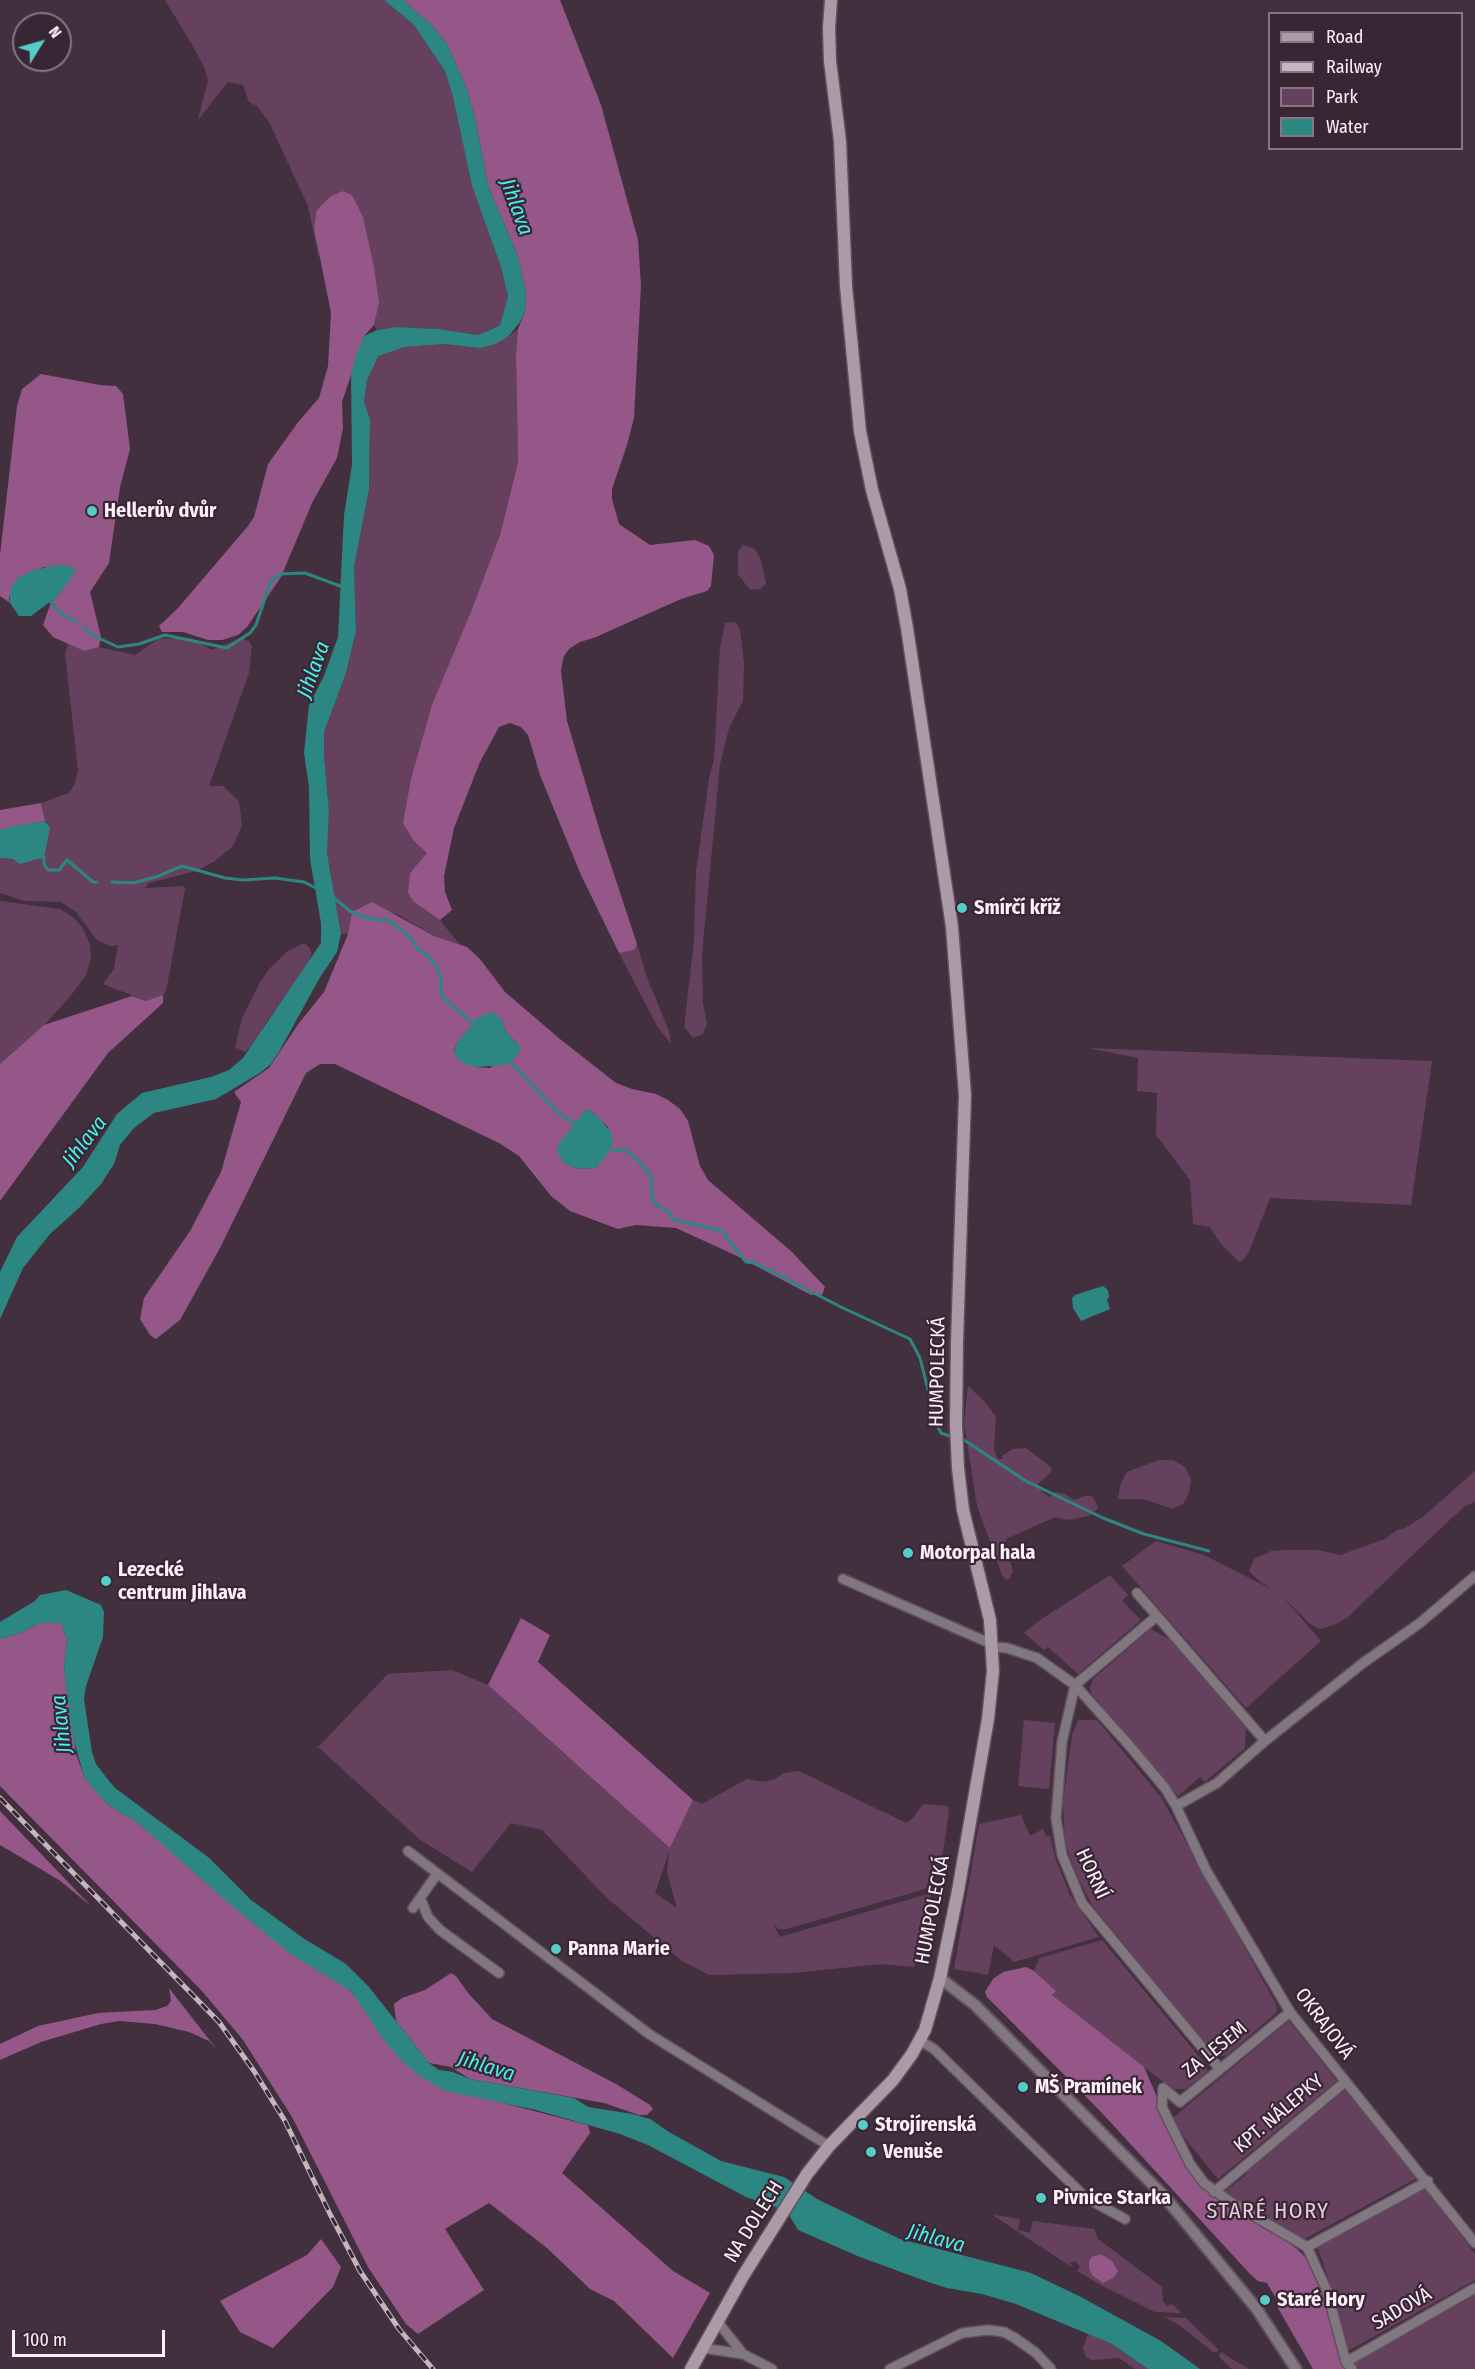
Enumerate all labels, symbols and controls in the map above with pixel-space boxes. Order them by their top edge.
north arrow [12,12,72,72]
legend [1268,12,1463,150]
text: N [45,23,66,42]
text: Road [1326,26,1363,48]
text: Railway [1326,56,1382,78]
text: Park [1326,86,1358,108]
text: Water [1326,116,1369,138]
water label: Jihlava [494,175,538,239]
place label: Hellerův dvůr [104,499,216,523]
marker: Hellerův dvůr [85,504,99,518]
water label: Jihlava [292,638,336,702]
place label: Smírčí kříž [974,896,1061,920]
marker: Smírčí kříž [955,901,969,915]
water label: Jihlava [57,1111,113,1173]
street label: HUMPOLECKÁ [925,1317,951,1427]
place label: Motorpal hala [920,1541,1035,1565]
marker: Motorpal hala [901,1546,915,1560]
place label: Lezecké centrum Jihlava [118,1558,247,1605]
marker: Lezecké centrum Jihlava [99,1574,113,1588]
water label: Jihlava [46,1694,78,1754]
street label: HORNÍ [1070,1845,1114,1903]
street label: HUMPOLECKÁ [911,1854,955,1966]
place label: Panna Marie [568,1937,670,1961]
marker: Panna Marie [549,1942,563,1956]
street label: OKRAJOVÁ [1289,1984,1359,2064]
street label: ZA LESEM [1178,2017,1252,2083]
water label: Jihlava [454,2046,518,2088]
street label: KPT. NÁLEPKY [1229,2070,1329,2158]
place label: MŠ Pramínek [1035,2075,1142,2099]
marker: MŠ Pramínek [1016,2080,1030,2094]
place label: Strojírenská [875,2113,977,2137]
marker: Strojírenská [856,2118,870,2132]
place label: Venuše [883,2140,943,2164]
marker: Venuše [864,2145,878,2159]
street label: NA DOLECH [719,2177,789,2267]
place label: Pivnice Starka [1053,2186,1171,2210]
marker: Pivnice Starka [1034,2191,1048,2205]
district label: STARÉ HORY [1206,2199,1330,2225]
water label: Jihlava [905,2219,967,2259]
street label: SADOVÁ [1368,2282,1436,2336]
place label: Staré Hory [1277,2288,1365,2312]
marker: Staré Hory [1258,2293,1272,2307]
scale bar [15,2318,168,2356]
text: 100 m [23,2329,67,2351]

